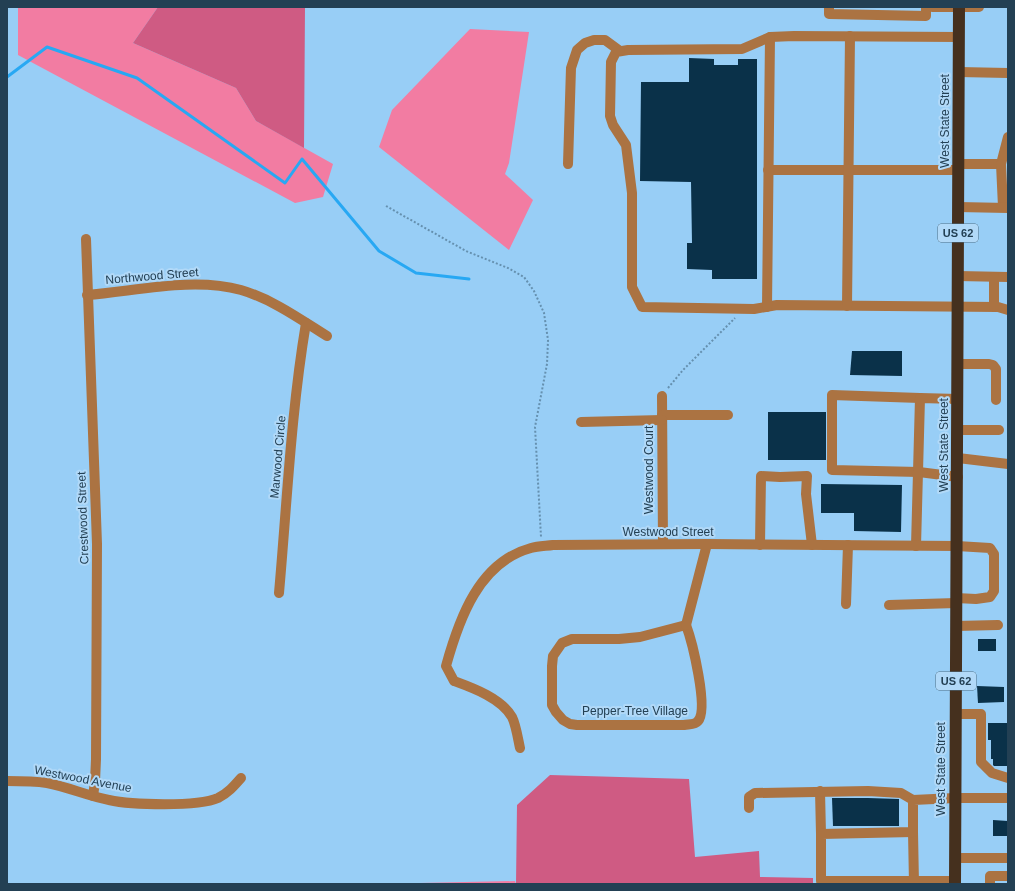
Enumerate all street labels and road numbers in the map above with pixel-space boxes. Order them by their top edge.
street label: West State Street [938,73,952,168]
road number: US 62 [938,224,978,242]
street label: Northwood Street [105,265,200,287]
street label: West State Street [937,397,951,492]
street label: Marwood Circle [267,415,289,499]
street label: Westwood Court [642,425,656,514]
street label: Crestwood Street [74,471,92,565]
street label: Westwood Street [622,525,714,539]
road number: US 62 [936,672,976,690]
street label: Pepper-Tree Village [582,704,688,718]
street label: West State Street [934,721,948,816]
street label: Westwood Avenue [33,763,133,795]

